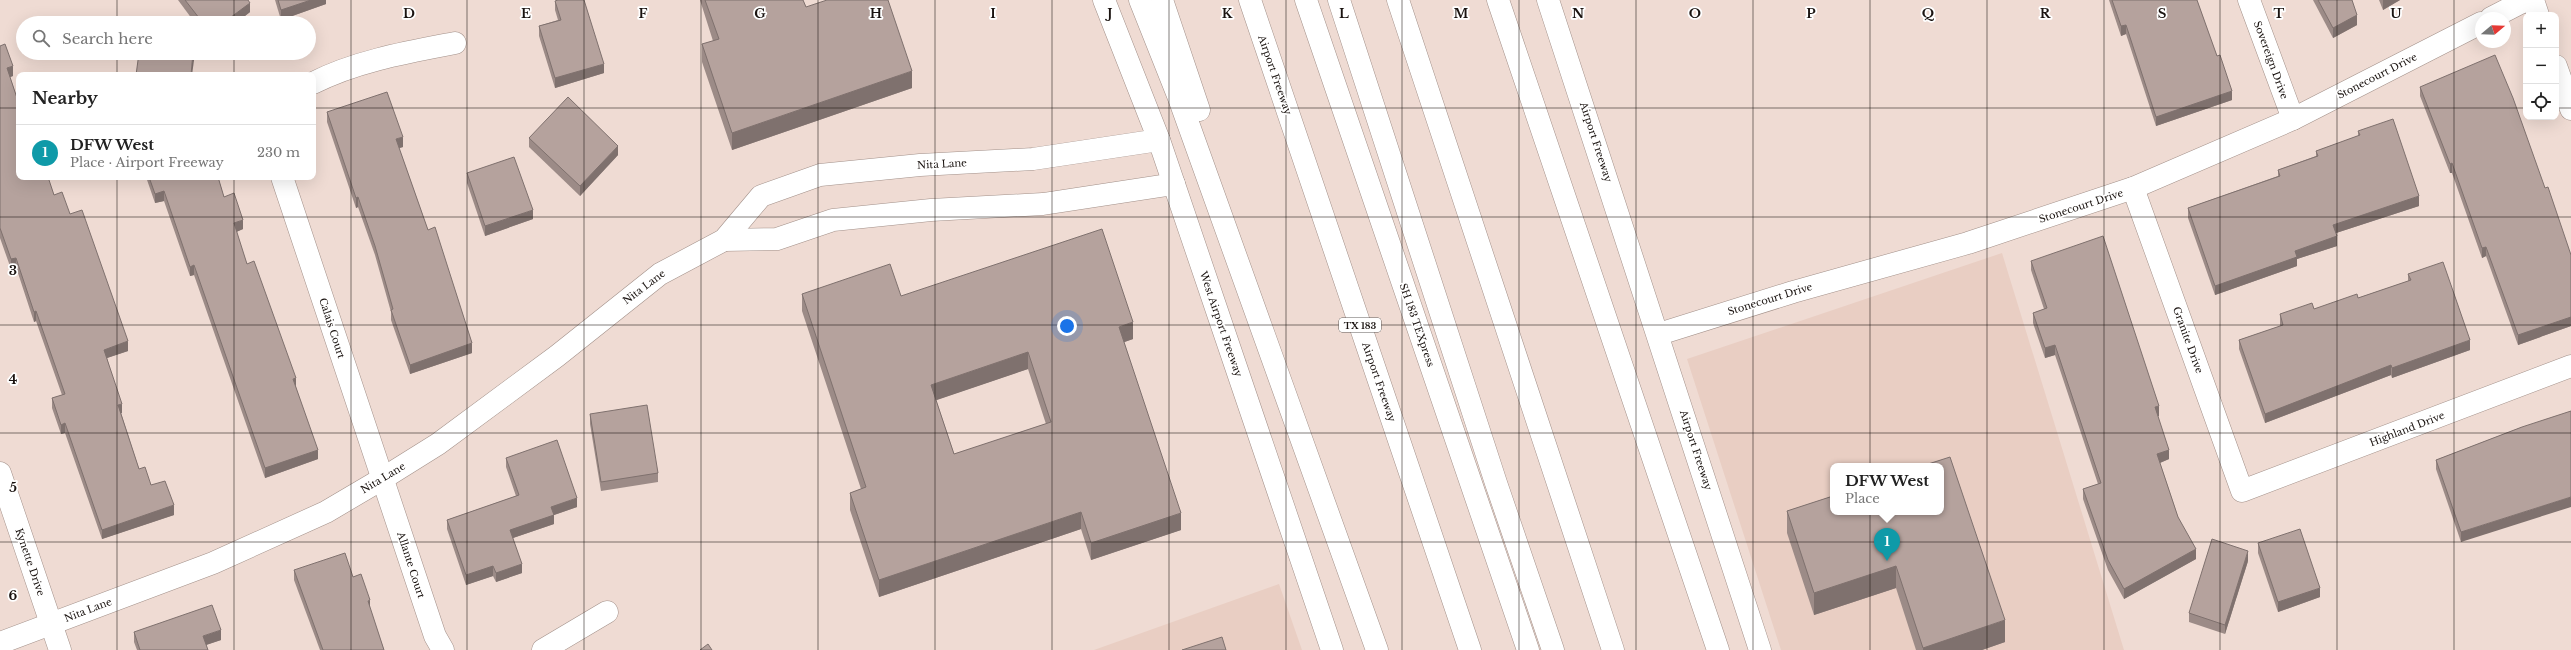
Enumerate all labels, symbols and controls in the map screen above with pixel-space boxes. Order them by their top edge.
text: D [403,5,415,22]
text: E [521,5,531,22]
text: F [639,5,648,22]
text: G [754,5,766,22]
text: H [870,5,882,22]
text: I [990,5,996,22]
text: J [1104,5,1113,22]
text: K [1222,5,1233,22]
text: L [1339,5,1349,22]
text: M [1454,5,1469,22]
text: N [1572,5,1584,22]
text: O [1689,5,1701,22]
text: P [1806,5,1816,22]
text: Q [1922,5,1935,22]
text: R [2040,5,2052,22]
text: S [2158,5,2167,22]
text: T [2274,5,2285,22]
text: U [2390,5,2402,22]
north arrow [2475,12,2511,48]
map controls [2523,12,2559,120]
button: + [2523,12,2559,48]
search box [16,16,316,60]
street label: Sovereign Drive [2251,19,2291,101]
icon: search [30,27,52,49]
text: Search here [62,29,153,48]
street label: Airport Freeway [1255,33,1295,117]
button: − [2523,48,2559,84]
street label: Stonecourt Drive [2335,50,2419,102]
button: locate [2523,84,2559,120]
text: Nearby [32,88,98,109]
street label: Airport Freeway [1577,99,1615,184]
text: DFW West [70,135,154,154]
text: 1 [42,144,48,161]
text: 230 m [257,144,300,161]
text: Place · Airport Freeway [70,154,224,171]
street label: Nita Lane [917,156,967,172]
street label: Stonecourt Drive [2037,186,2125,226]
text: 3 [9,262,17,279]
street label: Nita Lane [620,267,668,307]
street label: West Airport Freeway [1196,269,1245,379]
street label: Stonecourt Drive [1726,280,1814,318]
street label: SH 183 TEXpress [1397,281,1438,369]
street label: Calais Court [316,296,348,360]
street label: Granite Drive [2170,305,2206,375]
your location [1057,316,1077,336]
road number: TX 183 [1339,318,1381,332]
street label: Airport Freeway [1359,340,1399,424]
text: 4 [9,371,18,388]
street label: Airport Freeway [1677,407,1715,492]
street label: Highland Drive [2368,409,2447,449]
street label: Nita Lane [358,459,408,496]
popup [1830,463,1944,515]
text: DFW West [1845,471,1929,490]
text: 5 [9,479,17,496]
text: Place [1845,490,1880,507]
street label: Kynette Drive [12,526,48,598]
pin: 1 [1874,528,1900,561]
street label: Allante Court [394,529,428,600]
text: 6 [9,587,18,604]
street label: Nita Lane [62,595,114,625]

